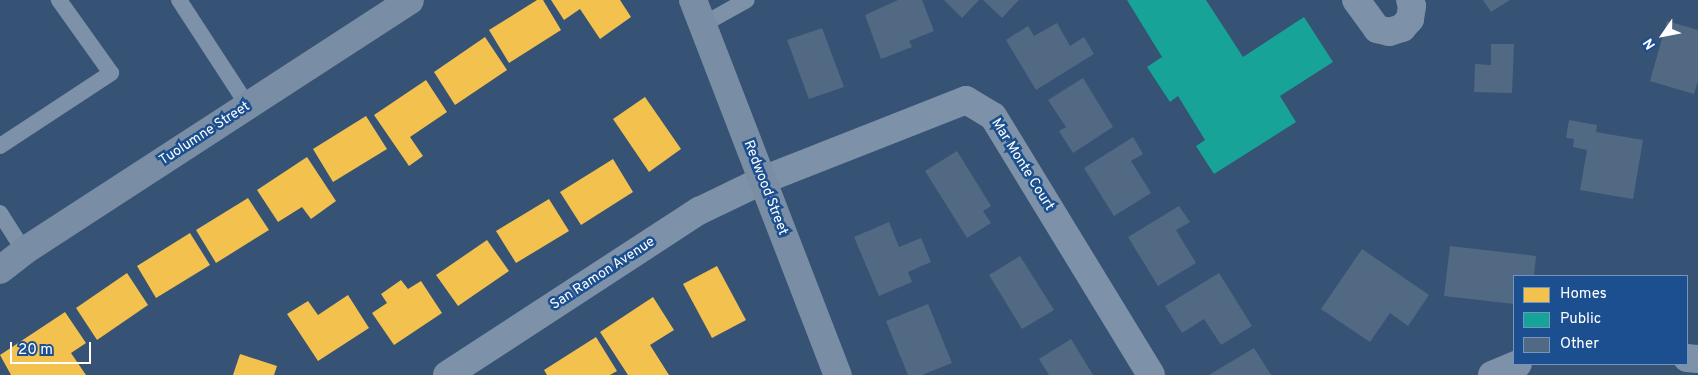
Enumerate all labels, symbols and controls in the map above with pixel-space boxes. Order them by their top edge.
north arrow [1638,10,1688,60]
text: N [1640,35,1660,52]
street label: Tuolumne Street [157,99,253,169]
street label: Mar Monte Court [987,116,1057,214]
street label: Redwood Street [739,138,791,238]
street label: San Ramon Avenue [547,234,659,314]
legend [1513,275,1688,365]
text: Homes [1560,285,1607,304]
text: Public [1560,310,1601,329]
scale bar [12,332,94,364]
text: Other [1560,335,1599,354]
text: 20 m [18,341,53,360]

